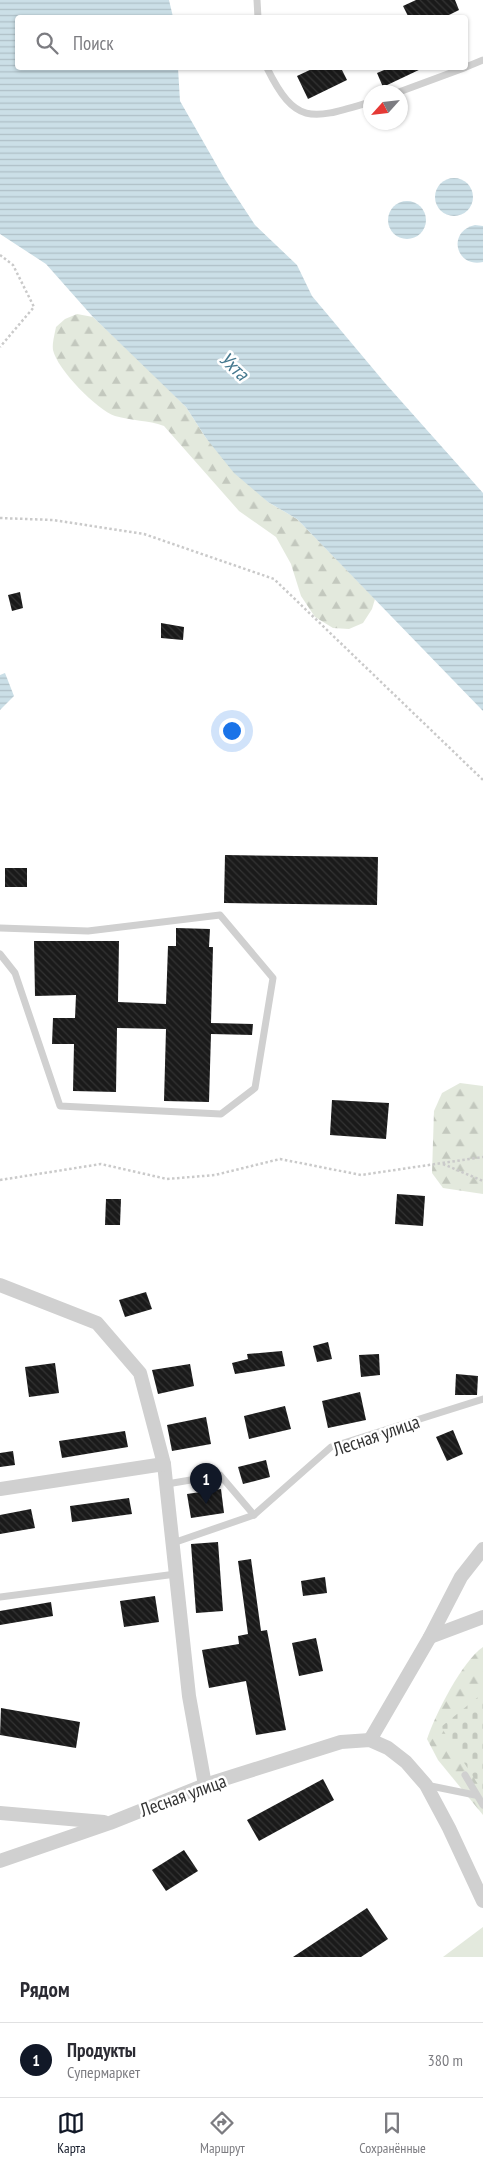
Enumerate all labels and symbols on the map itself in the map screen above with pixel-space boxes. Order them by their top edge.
north arrow [363,85,408,130]
water label: Ухта [214,346,255,387]
your location [219,718,245,744]
street label: Лесная улица [329,1409,423,1461]
pin: 1 [190,1463,222,1504]
street label: Лесная улица [136,1768,229,1822]

